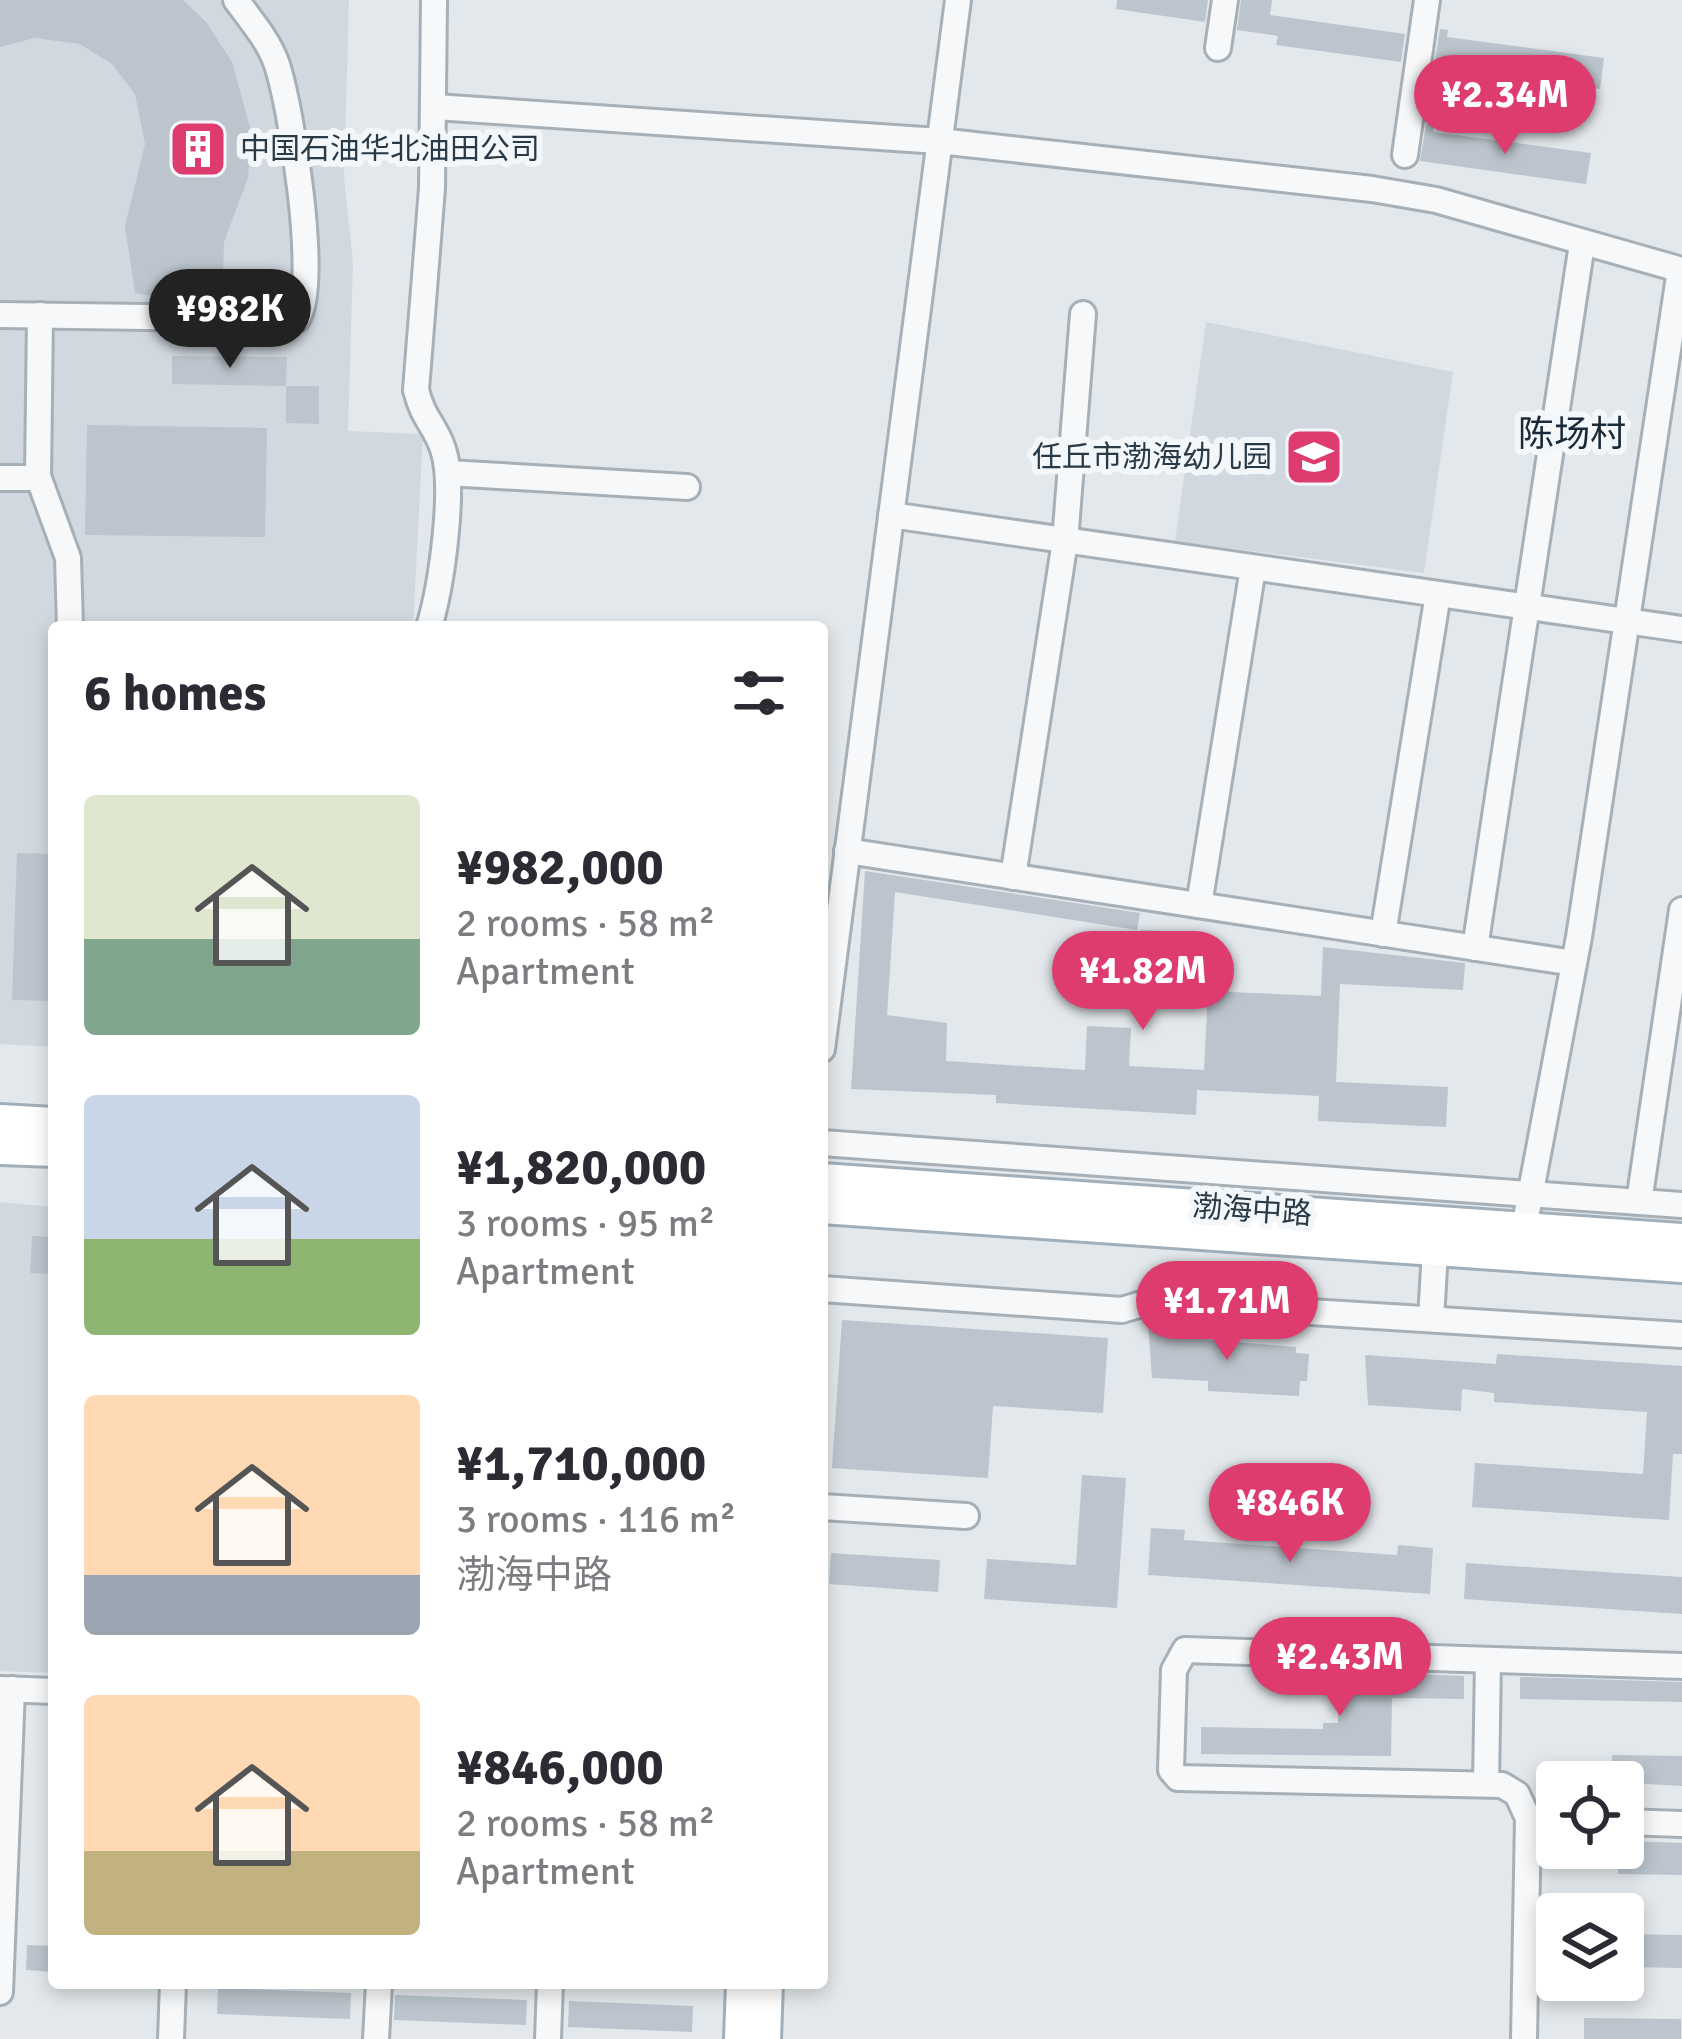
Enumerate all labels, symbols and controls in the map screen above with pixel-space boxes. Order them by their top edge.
pin: ¥2.34M [1407,55,1603,157]
text: ¥2.34M [1441,70,1569,118]
building icon: 中国石油华北油田公司 [167,118,229,180]
place label: 中国石油华北油田公司 [240,131,540,168]
pin: ¥982K [146,269,314,371]
text: ¥982K [176,284,284,332]
district label: 陈场村 [1518,412,1626,457]
school or university icon: 任丘市渤海幼儿园 [1283,426,1345,488]
place label: 任丘市渤海幼儿园 [1032,439,1272,476]
icon: filters [726,660,792,726]
text: 6 homes [84,662,266,725]
text: ¥982,000 [456,836,664,899]
icon: home [180,843,324,987]
text: 2 rooms · 58 m² [456,899,715,947]
pin: ¥1.82M [1045,931,1241,1033]
text: ¥1.82M [1079,946,1207,994]
text: Apartment [456,947,635,995]
text: ¥1,820,000 [456,1136,706,1199]
icon: home [180,1143,324,1287]
street label: 渤海中路 [1191,1188,1313,1233]
text: 3 rooms · 95 m² [456,1199,715,1247]
text: Apartment [456,1247,635,1295]
pin: ¥1.71M [1129,1261,1325,1363]
text: ¥1.71M [1163,1276,1291,1324]
text: ¥1,710,000 [456,1432,706,1495]
icon: home [180,1443,324,1587]
pin: ¥846K [1206,1463,1374,1565]
text: ¥846K [1236,1478,1344,1526]
text: 3 rooms · 116 m² [456,1495,736,1543]
text: 渤海中路 [456,1551,612,1599]
pin: ¥2.43M [1242,1617,1438,1719]
text: ¥2.43M [1276,1632,1404,1680]
text: ¥846,000 [456,1736,664,1799]
icon: home [180,1743,324,1887]
map controls [1536,1761,1644,2001]
button: locate [1536,1761,1644,1869]
text: 2 rooms · 58 m² [456,1799,715,1847]
text: Apartment [456,1847,635,1895]
button: layers [1536,1893,1644,2001]

